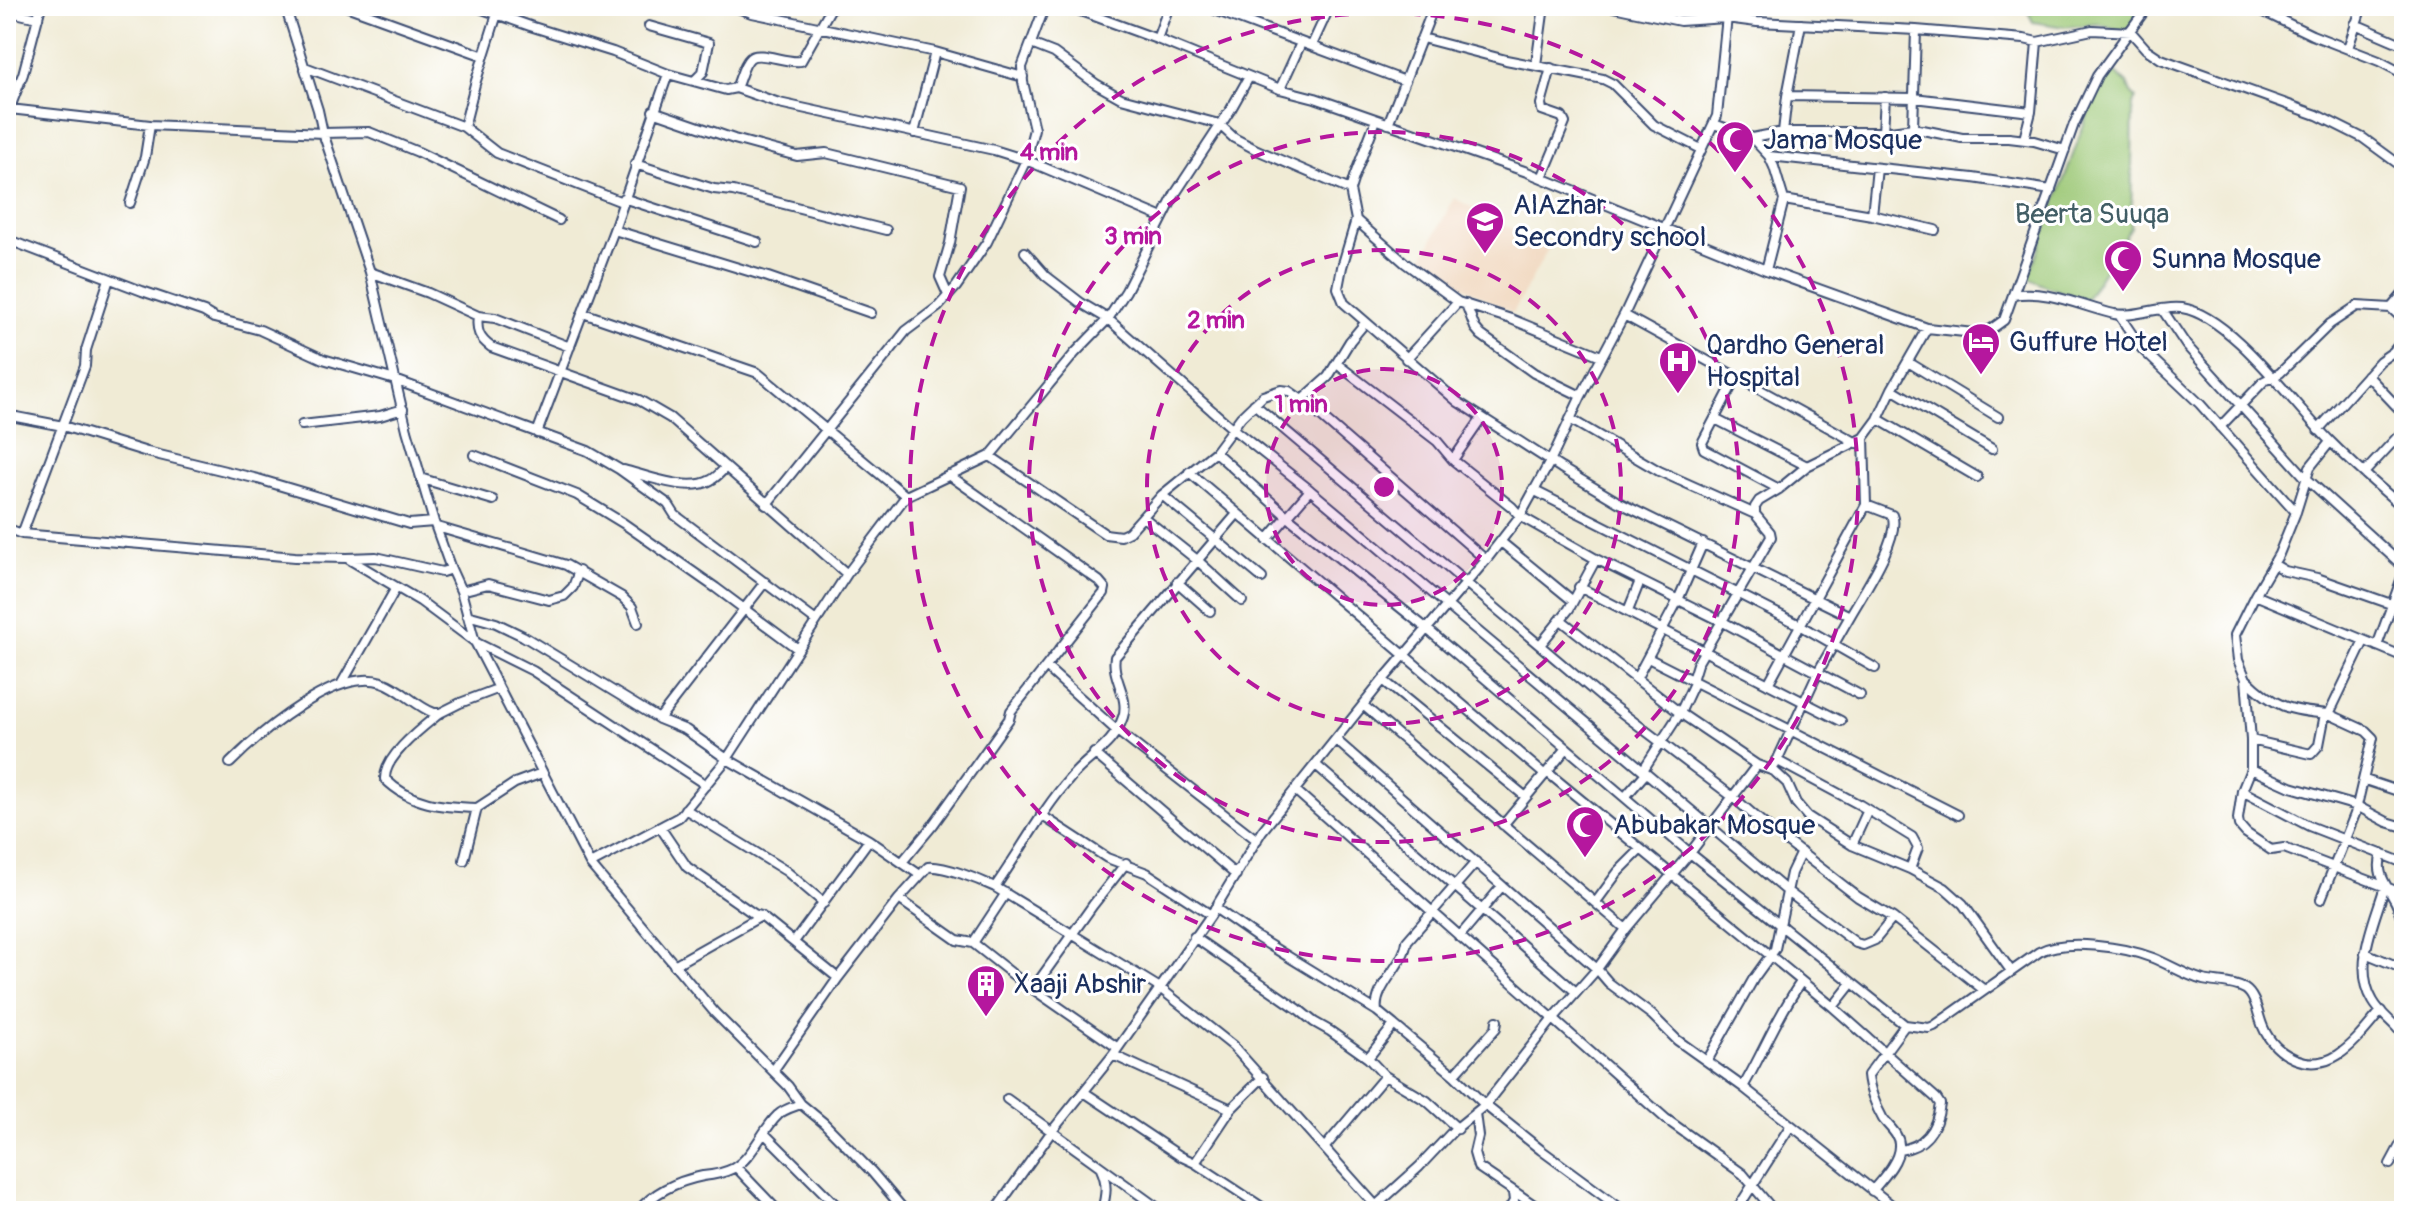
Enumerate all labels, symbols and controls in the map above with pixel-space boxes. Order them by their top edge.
mosque icon: Jama Mosque [1714,119,1756,174]
place label: Jama Mosque [1763,123,1922,158]
text: 4 min [1020,138,1078,167]
place label: AlAzhar Secondry school [1513,188,1706,255]
park label: Beerta Suuqa [2015,197,2169,232]
school or university icon: AlAzhar Secondry school [1464,200,1506,255]
text: 3 min [1104,222,1162,251]
mosque icon: Sunna Mosque [2102,238,2144,293]
place label: Sunna Mosque [2151,242,2321,277]
text: 2 min [1187,306,1245,335]
hotel icon: Guffure Hotel [1960,321,2002,376]
place label: Guffure Hotel [2009,325,2168,360]
place label: Qardho General Hospital [1706,328,1885,395]
hospital icon: Qardho General Hospital [1657,340,1699,395]
text: 1 min [1274,390,1328,419]
centre of rings [1370,473,1398,501]
mosque icon: Abubakar Mosque [1564,804,1606,859]
place label: Abubakar Mosque [1613,808,1815,843]
building icon: Xaaji Abshir [965,963,1007,1018]
place label: Xaaji Abshir [1014,967,1146,1002]

